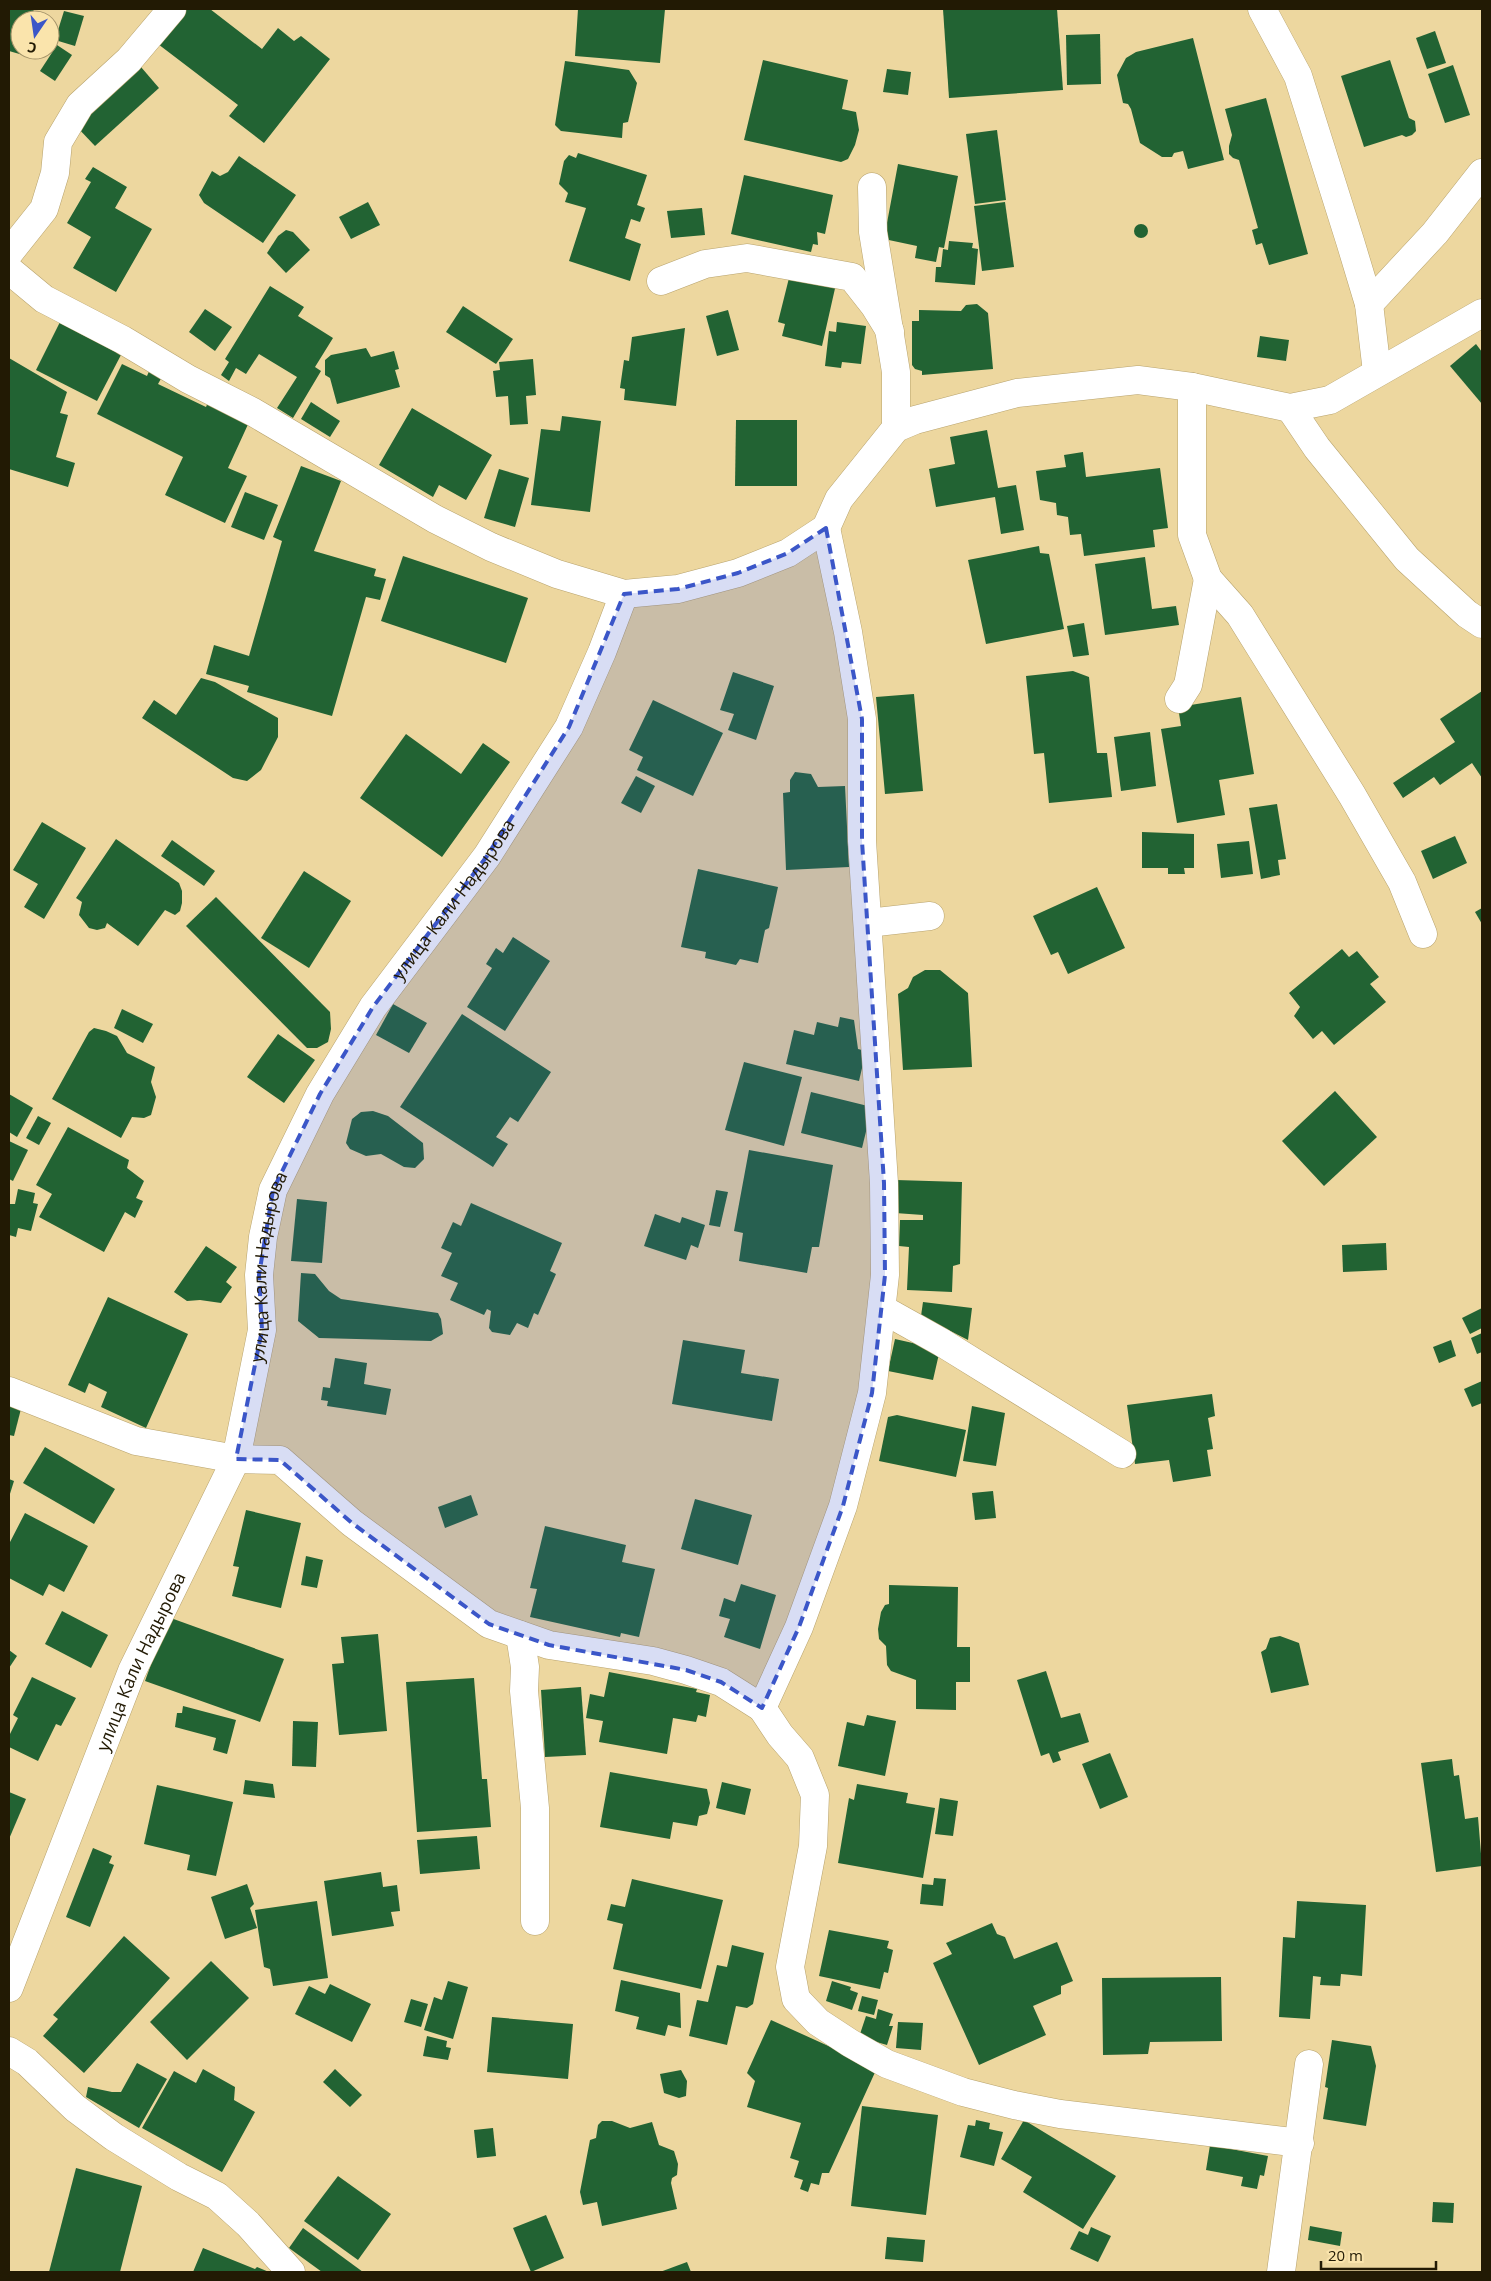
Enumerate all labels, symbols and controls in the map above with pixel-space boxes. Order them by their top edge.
north arrow [10,10,60,60]
text: С [25,38,38,58]
street label: улица Кали Надырова [386,814,520,985]
street label: улица Кали Надырова [244,1167,293,1364]
street label: улица Кали Надырова [90,1568,191,1755]
scale bar [1321,2238,1436,2270]
text: 20 m [1328,2245,1363,2265]

